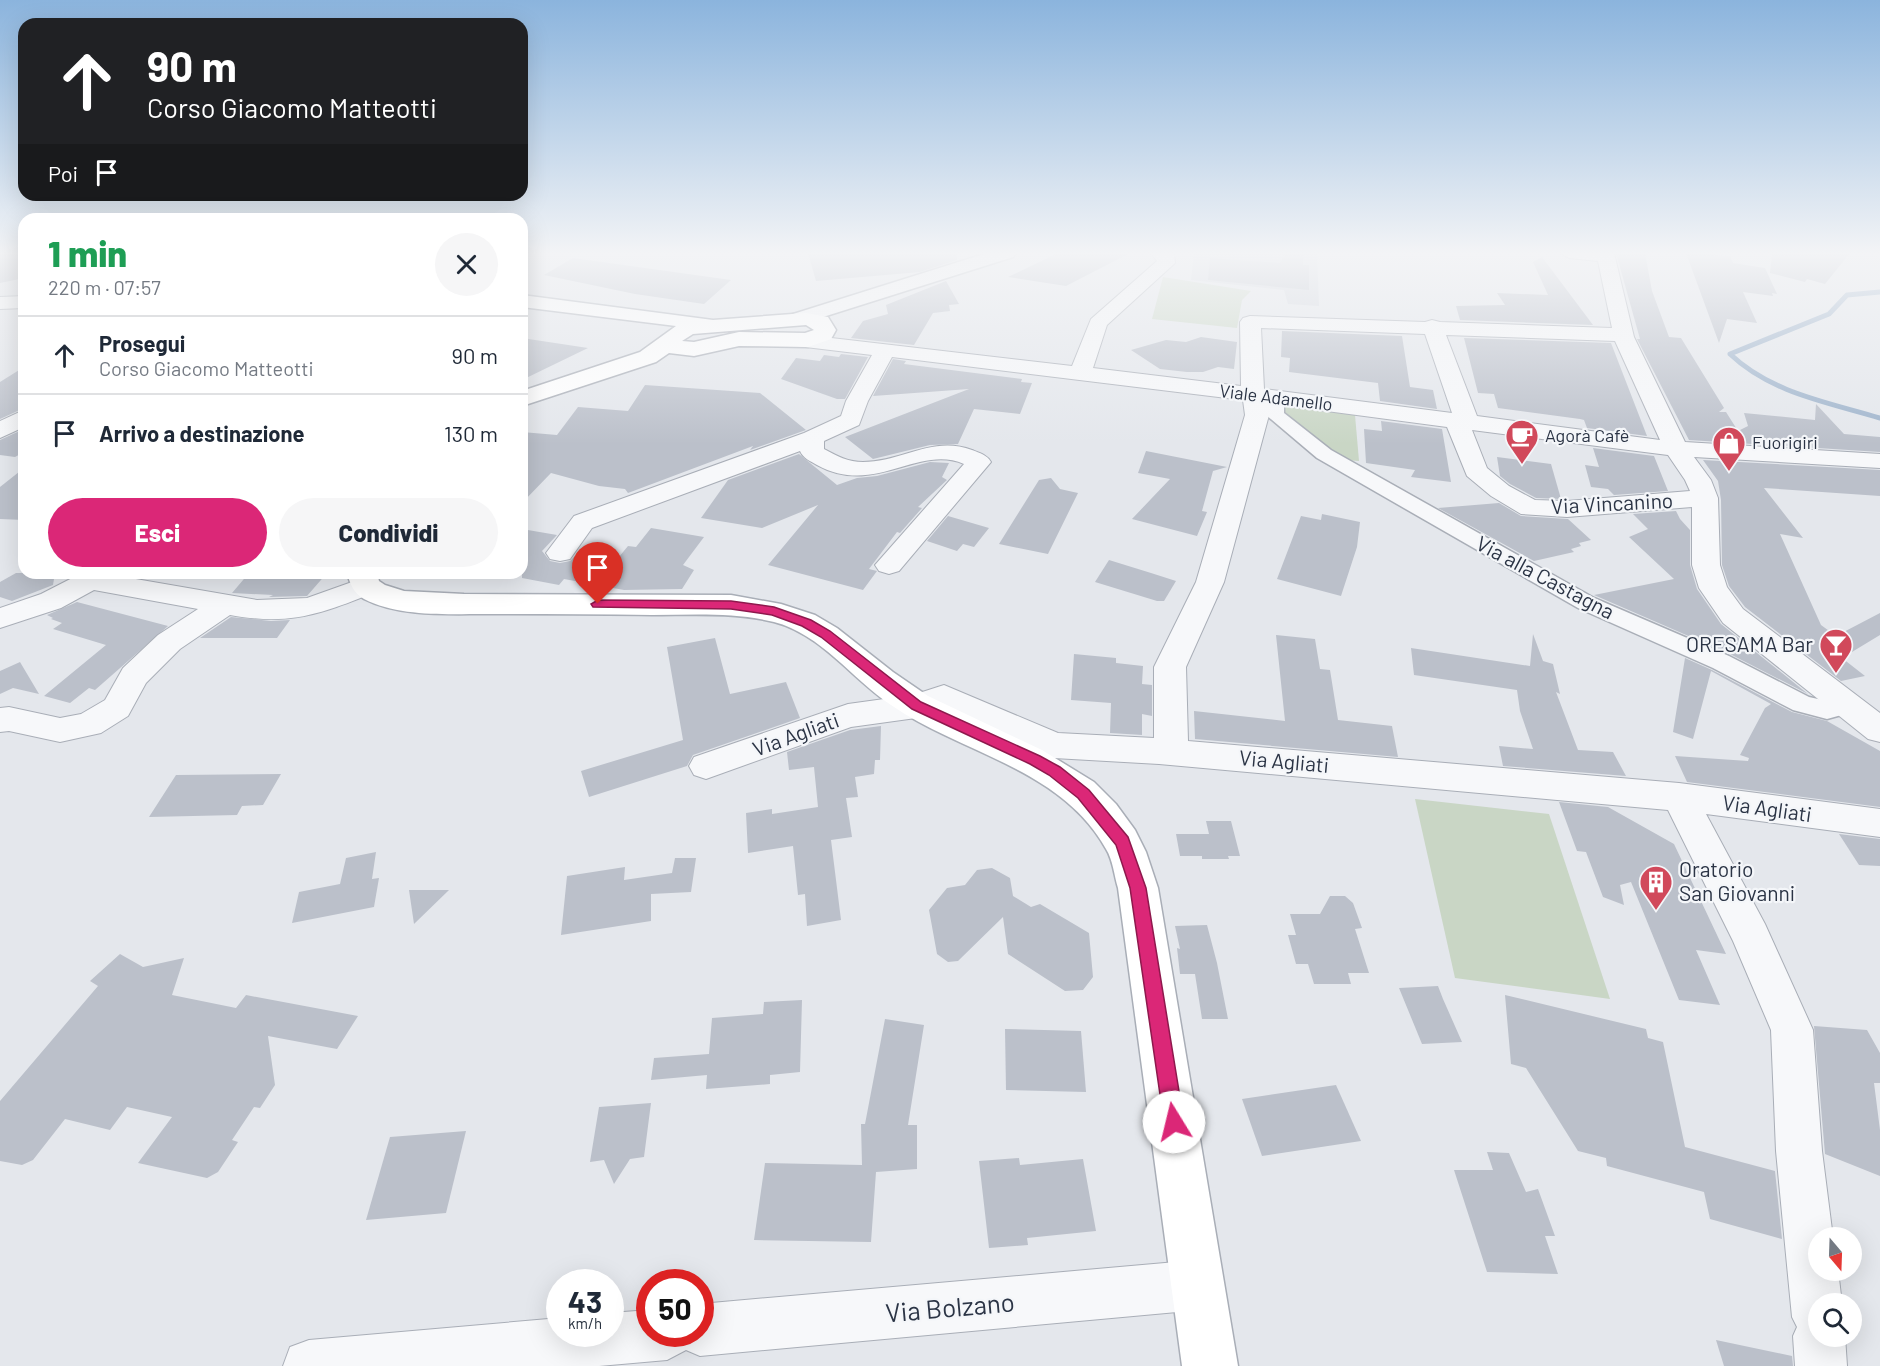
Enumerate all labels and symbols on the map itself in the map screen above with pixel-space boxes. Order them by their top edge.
street label: Viale Adamello [1218,379,1334,415]
cafe icon: Agorà Cafè [1504,418,1540,465]
place label: Agorà Cafè [1545,424,1629,446]
shop icon: Fuorigiri [1711,425,1747,472]
place label: Fuorigiri [1752,431,1818,453]
street label: Via Vincanino [1550,487,1674,518]
street label: Via alla Castagna [1472,530,1619,624]
pin [572,542,623,604]
bar icon: ORESAMA Bar [1818,627,1854,674]
place label: ORESAMA Bar [1686,631,1813,656]
street label: Via Agliati [749,706,842,761]
street label: Via Agliati [1238,744,1330,777]
street label: Via Agliati [1721,789,1814,826]
place label: Oratorio San Giovanni [1679,856,1795,905]
building icon: Oratorio San Giovanni [1638,864,1674,911]
position arrow [1142,1090,1206,1154]
north arrow [1808,1227,1862,1281]
speed limit sign: 50 [636,1269,714,1347]
street label: Via Bolzano [884,1285,1016,1328]

